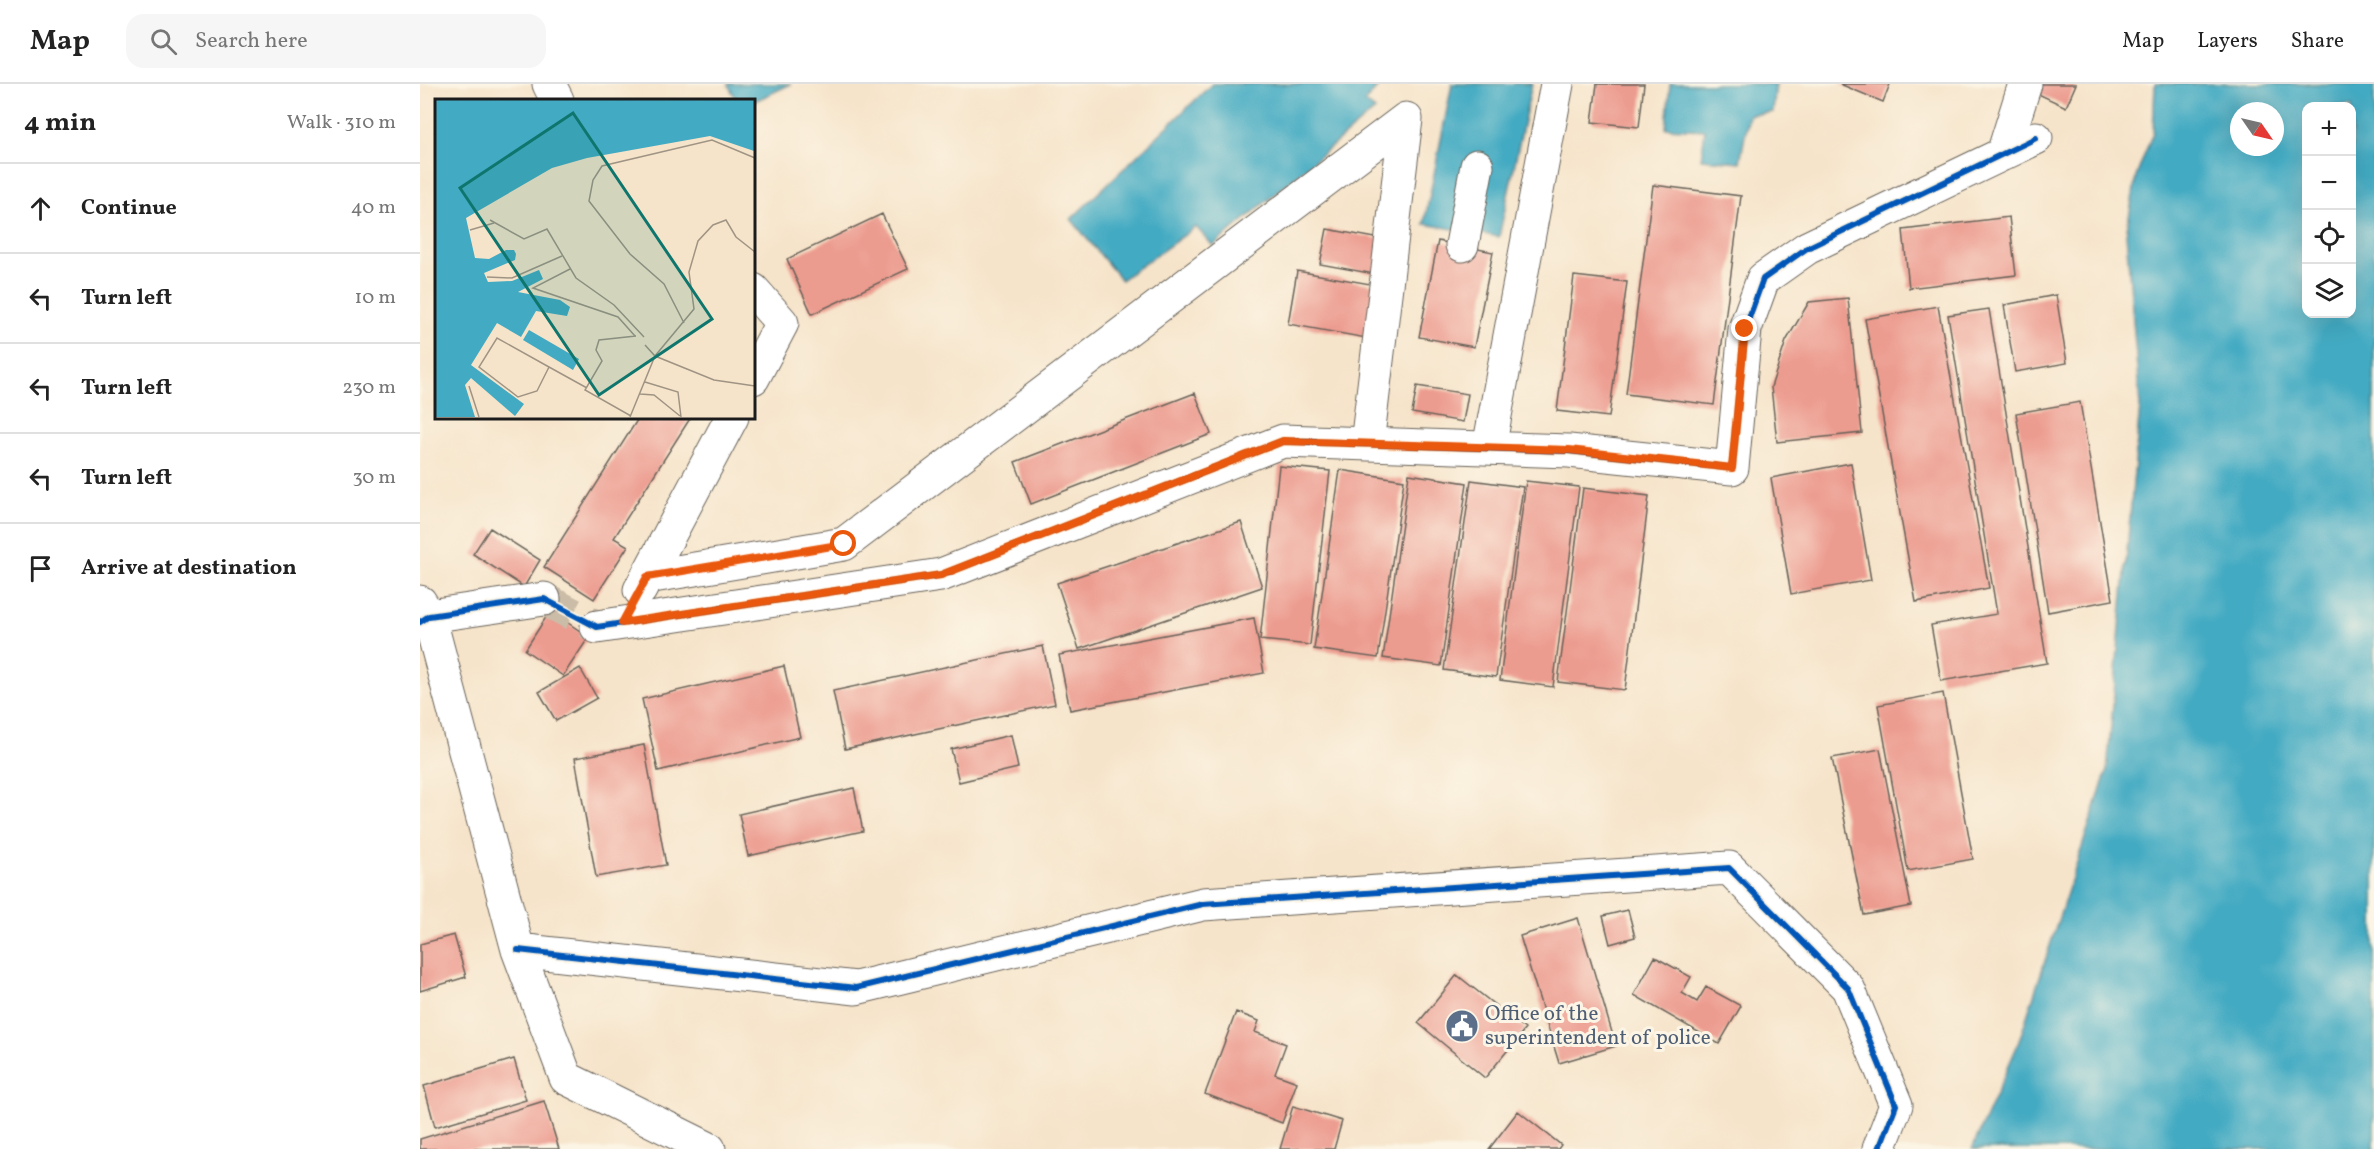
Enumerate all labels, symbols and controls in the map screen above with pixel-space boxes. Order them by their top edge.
search box [126,14,546,68]
text: Map [30,22,90,61]
icon: search [147,25,180,58]
text: Search here [195,26,308,57]
text: Map [2122,27,2164,56]
text: Layers [2197,27,2258,56]
text: Share [2291,27,2344,56]
inset map [435,99,754,418]
north arrow [2230,102,2284,156]
map controls [2302,102,2356,318]
button: + [2302,102,2356,156]
text: 4 min [24,105,96,141]
text: Walk · 310 m [287,109,396,137]
button: − [2302,156,2356,210]
icon: ahead [24,192,57,225]
text: Continue [81,193,177,224]
text: 40 m [351,194,396,222]
button: locate [2302,210,2356,264]
button: layers [2302,264,2356,318]
icon: left [24,282,57,315]
text: Turn left [81,283,172,314]
text: 10 m [355,284,396,312]
route end [1731,315,1757,341]
icon: left [24,372,57,405]
text: Turn left [81,373,172,404]
text: 230 m [342,374,396,402]
icon: left [24,462,57,495]
text: Turn left [81,463,172,494]
text: 30 m [352,464,396,492]
route start [830,530,856,556]
icon: arrive [24,552,57,585]
text: Arrive at destination [81,553,297,584]
place label: Office of the superintendent of police [1485,1000,1711,1053]
public building icon: Office of the superintendent of police [1444,1008,1480,1044]

